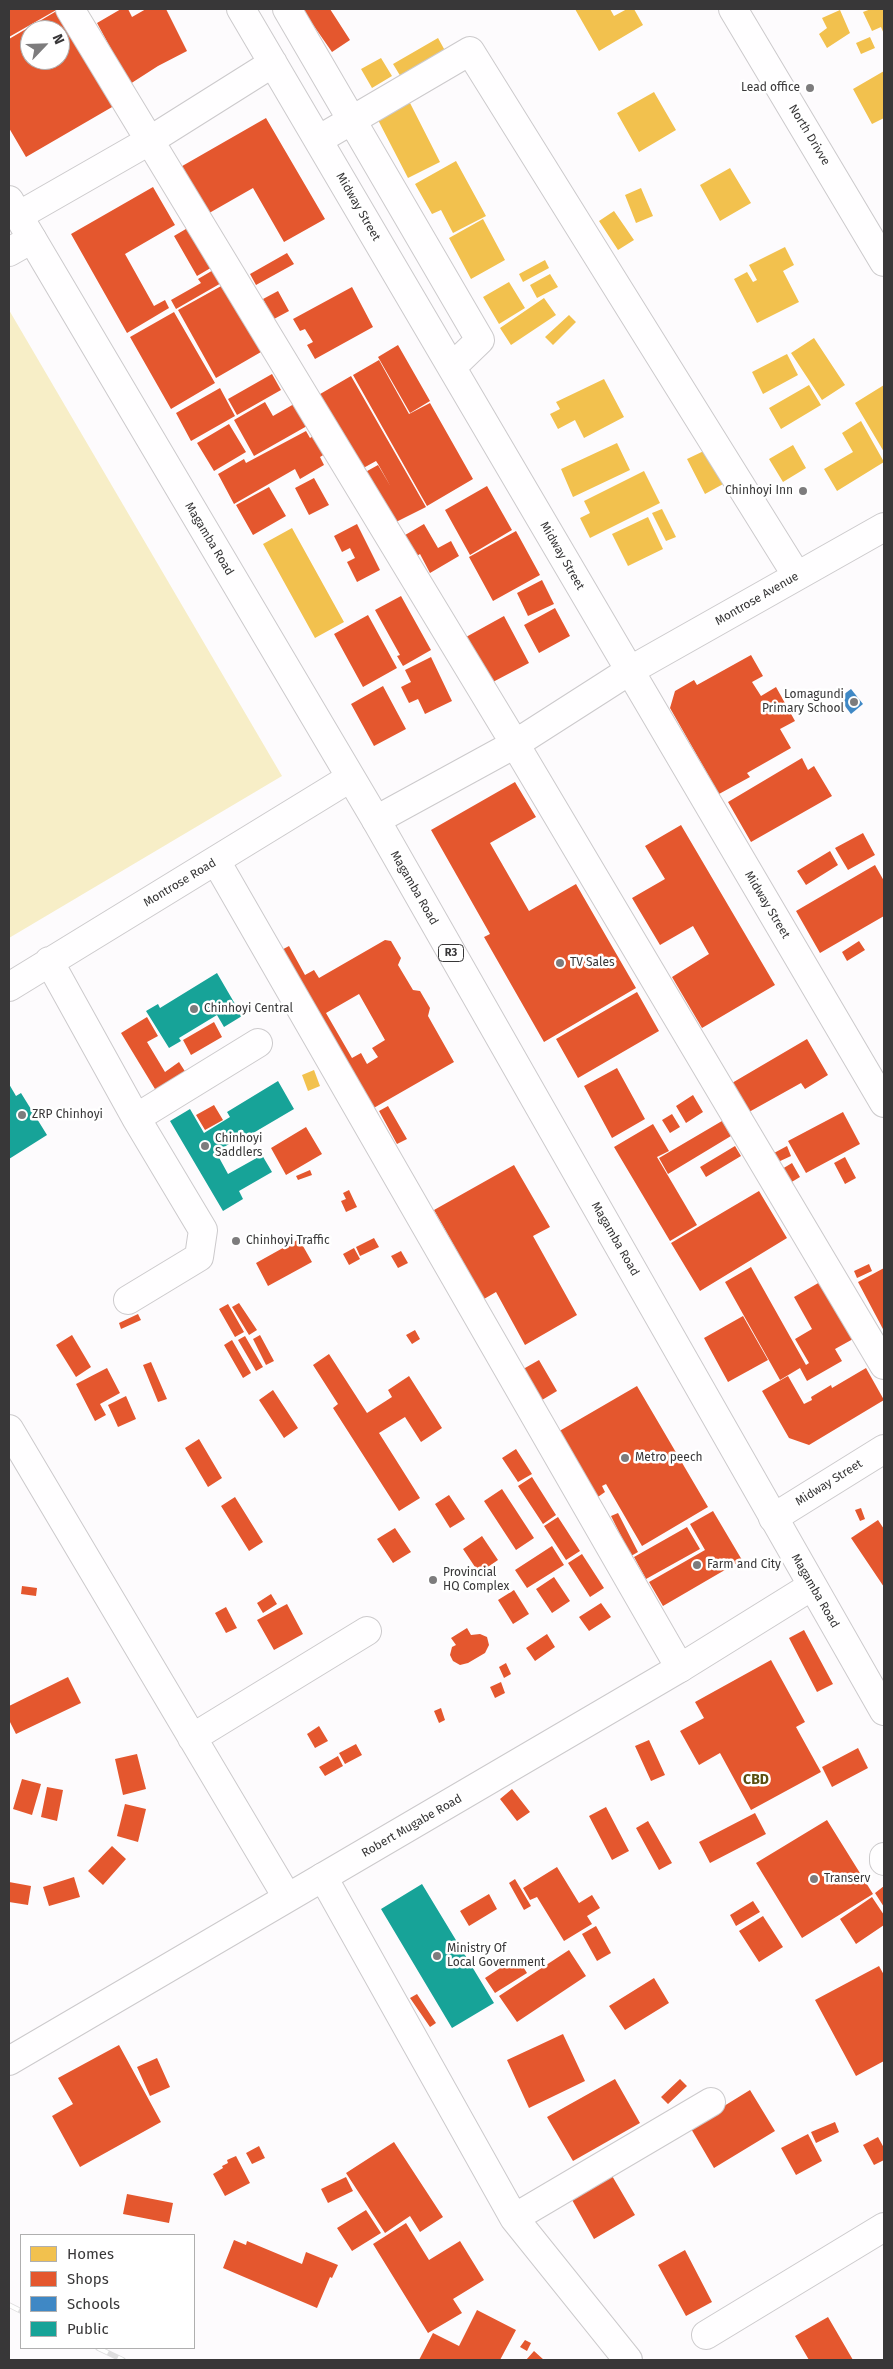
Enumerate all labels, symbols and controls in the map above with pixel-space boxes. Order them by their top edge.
north arrow [20,20,70,70]
text: N [49,31,68,47]
place label: Lead office [741,81,800,95]
marker: Lead office [804,82,816,94]
street label: North Drivve [785,102,833,168]
street label: Midway Street [333,170,383,244]
place label: Chinhoyi Inn [725,484,793,498]
marker: Chinhoyi Inn [797,485,809,497]
street label: Magamba Road [181,500,237,578]
street label: Midway Street [537,519,587,593]
street label: Montrose Avenue [713,569,801,629]
place label: Lomagundi Primary School [762,688,844,716]
marker: Lomagundi Primary School [848,696,860,708]
street label: Magamba Road [387,848,441,928]
street label: Montrose Road [141,856,219,910]
street label: Midway Street [741,869,793,941]
road number: R3 [438,944,464,961]
place label: TV Sales [570,956,615,970]
marker: TV Sales [554,957,566,969]
place label: Chinhoyi Central [204,1002,293,1016]
marker: Chinhoyi Central [188,1003,200,1015]
place label: ZRP Chinhoyi [32,1108,103,1122]
marker: ZRP Chinhoyi [16,1109,28,1121]
place label: Chinhoyi Saddlers [215,1132,262,1160]
marker: Chinhoyi Saddlers [199,1140,211,1152]
street label: Magamba Road [588,1199,642,1279]
place label: Chinhoyi Traffic [246,1234,330,1248]
marker: Chinhoyi Traffic [230,1235,242,1247]
place label: Metro peech [635,1451,703,1465]
marker: Metro peech [619,1452,631,1464]
street label: Midway Street [793,1457,865,1509]
street label: Magamba Road [788,1551,842,1631]
place label: Farm and City [707,1558,781,1572]
marker: Farm and City [691,1559,703,1571]
place label: Provincial HQ Complex [443,1566,509,1594]
marker: Provincial HQ Complex [427,1574,439,1586]
district label: CBD [743,1772,769,1788]
street label: Robert Mugabe Road [359,1791,465,1861]
place label: Transerv [824,1872,870,1886]
marker: Transerv [808,1873,820,1885]
place label: Ministry Of Local Government [447,1942,545,1970]
marker: Ministry Of Local Government [431,1950,443,1962]
legend [20,2234,195,2349]
text: Homes [67,2245,114,2263]
text: Shops [67,2270,109,2288]
text: Schools [67,2295,120,2313]
text: Public [67,2320,109,2338]

